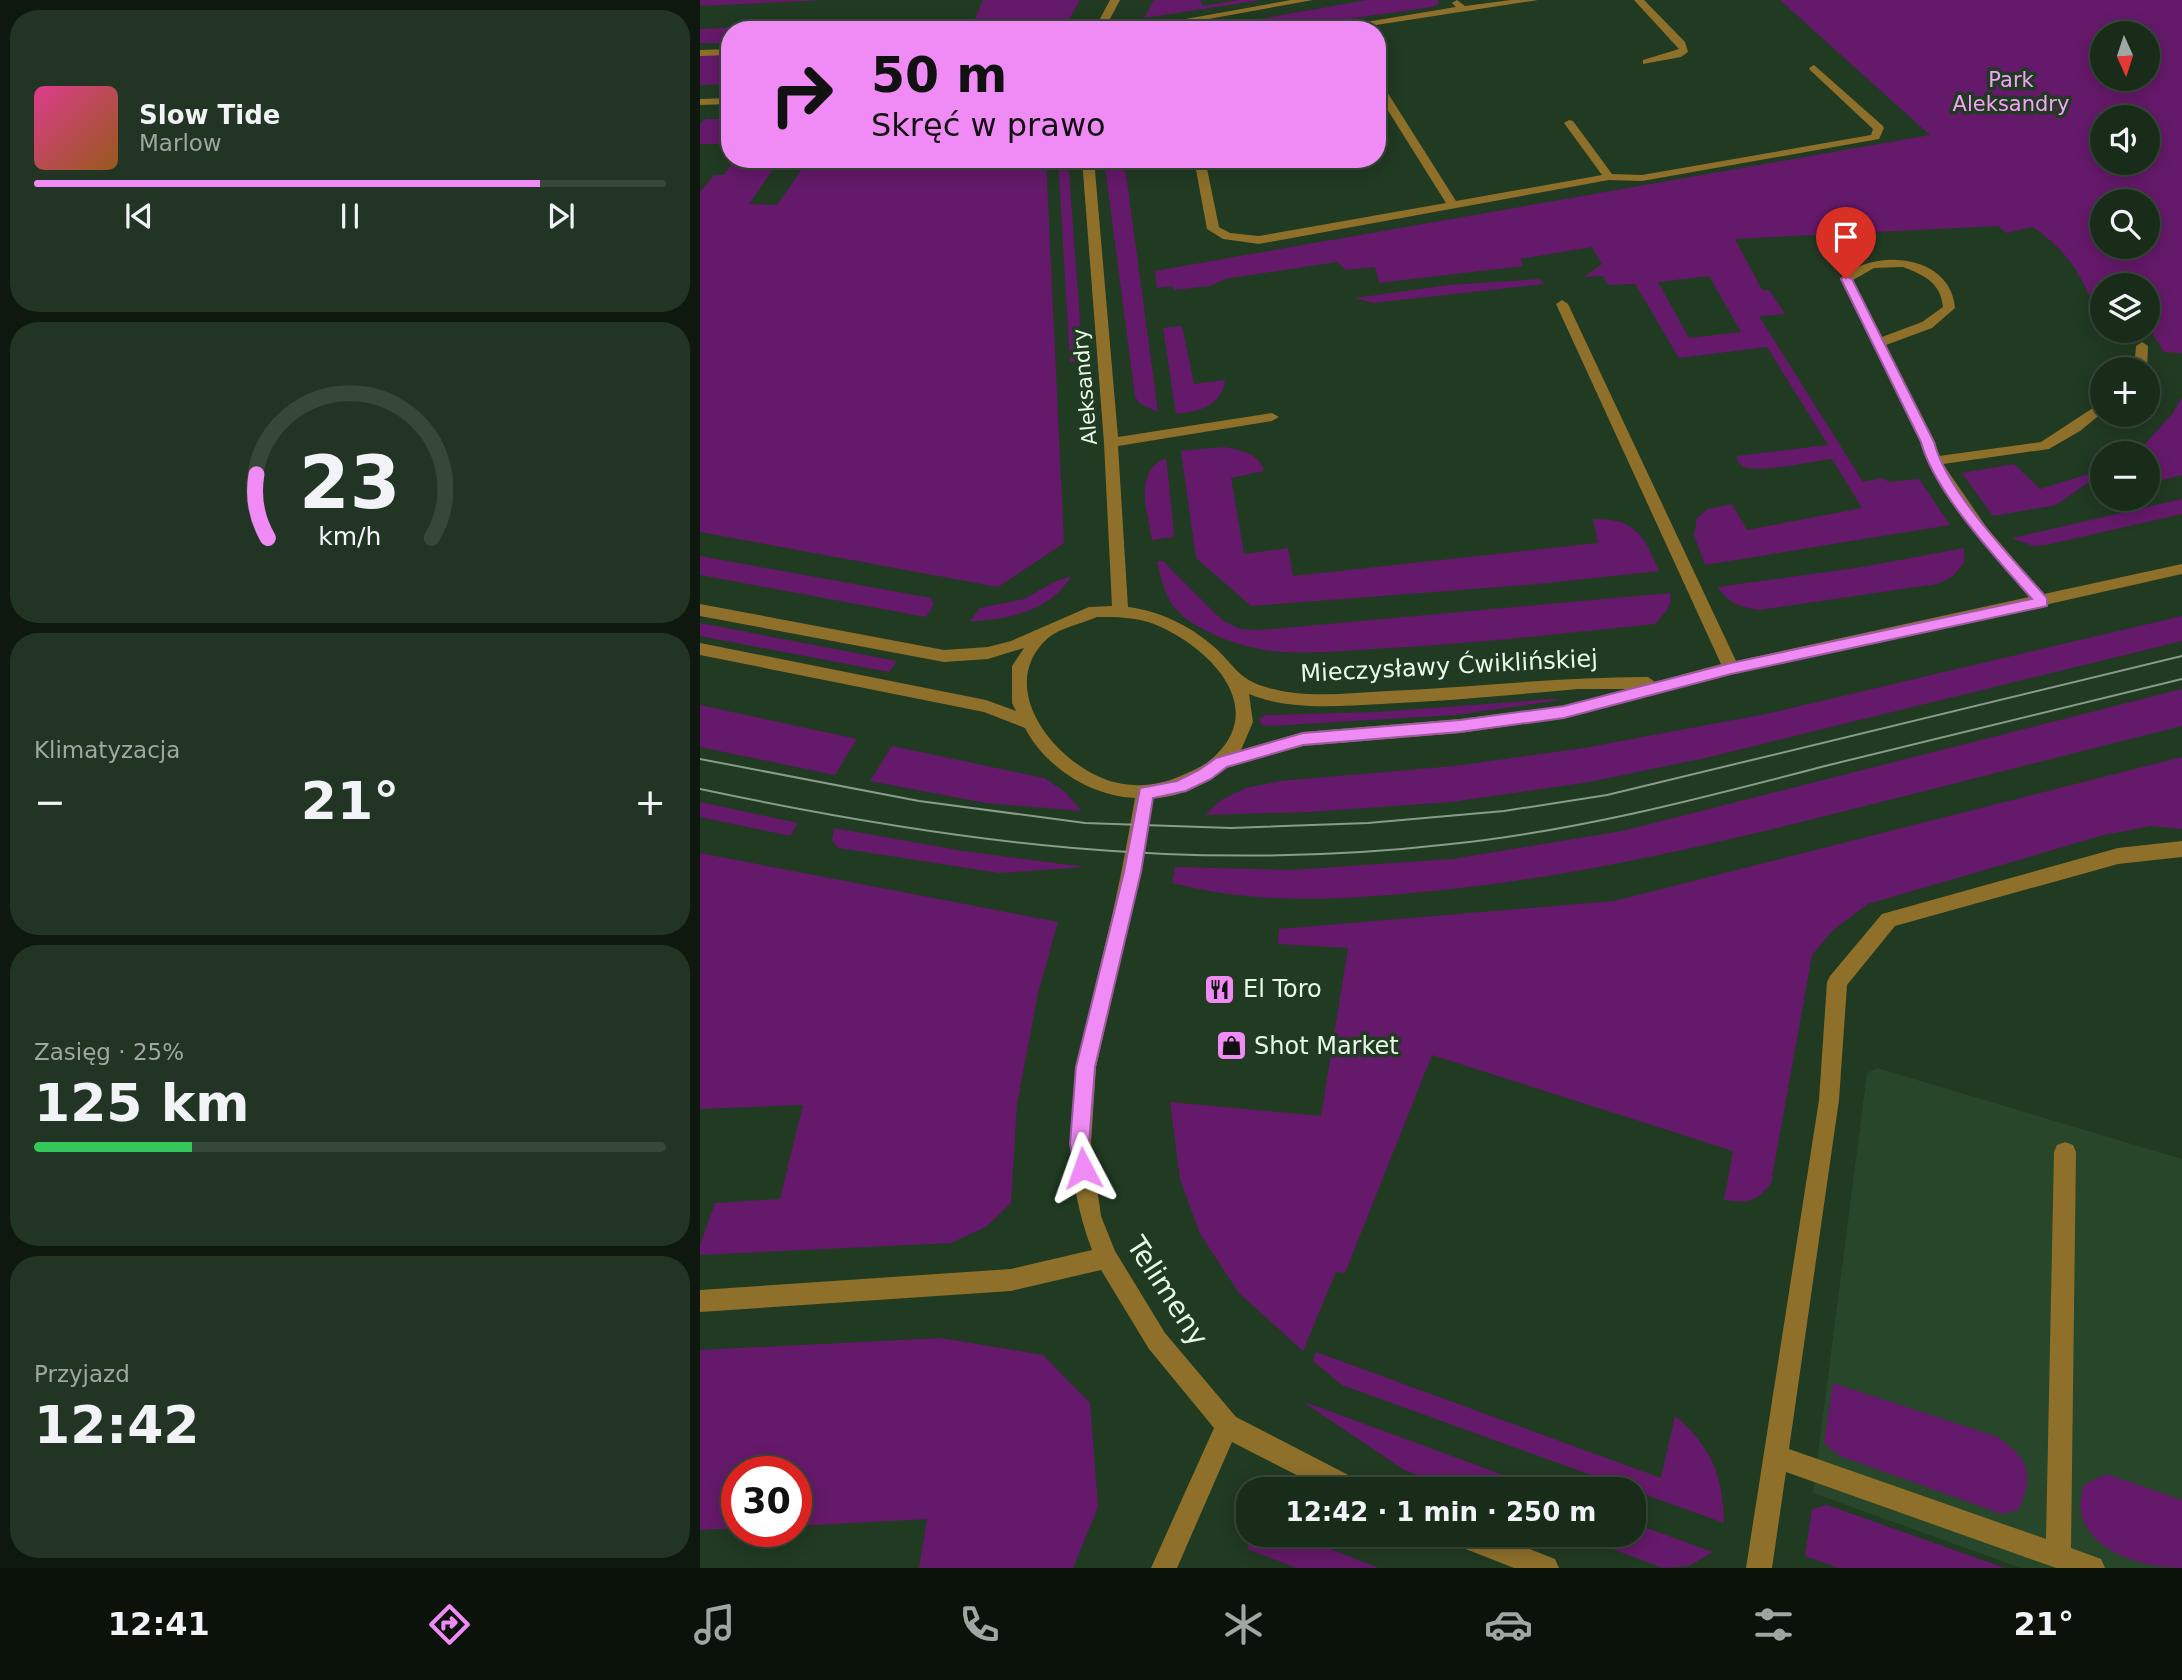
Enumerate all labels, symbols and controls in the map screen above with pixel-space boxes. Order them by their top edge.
north arrow [2090,21,2160,91]
map controls [2090,21,2160,511]
text: 50 m [871,47,1007,104]
icon: right [756,49,847,140]
park label: Park Aleksandry [1953,68,2069,116]
text: Slow Tide [139,100,280,130]
button: sound [2090,105,2160,175]
text: Skręć w prawo [871,106,1106,144]
text: Marlow [139,130,222,156]
button: search [2090,189,2160,259]
icon: previous [120,197,158,235]
icon: pause [331,197,369,235]
icon: next [542,197,580,235]
pin [1816,207,1876,279]
icon: arrive [1827,218,1865,256]
button: layers [2090,273,2160,343]
street label: Aleksandry [1068,328,1102,446]
button: + [2090,357,2160,427]
text: 23 [299,441,401,526]
button: − [2090,441,2160,511]
text: km/h [318,522,382,551]
street label: Mieczysławy Ćwiklińskiej [1300,642,1598,688]
text: Klimatyzacja [34,737,180,763]
text: 21° [301,771,399,831]
text: − [34,780,66,824]
text: + [634,780,666,824]
restaurant icon: El Toro [1203,972,1237,1006]
place label: El Toro [1243,975,1322,1003]
shop icon: Shot Market [1214,1029,1248,1063]
place label: Shot Market [1254,1032,1399,1060]
text: Zasięg · 25% [34,1039,184,1065]
text: 125 km [34,1073,249,1133]
position arrow [1046,1131,1120,1205]
street label: Telimeny [1119,1229,1215,1352]
text: Przyjazd [34,1361,130,1387]
text: 12:42 [34,1395,200,1455]
speed limit sign: 30 [721,1456,812,1547]
text: 12:42 · 1 min · 250 m [1286,1497,1596,1527]
icon: directions [425,1600,474,1649]
icon: music [690,1600,739,1649]
icon: phone [955,1600,1004,1649]
icon: climate [1219,1600,1268,1649]
icon: car [1484,1600,1533,1649]
icon: filters [1749,1600,1798,1649]
text: 12:41 [108,1605,210,1643]
text: 21° [2014,1605,2074,1643]

